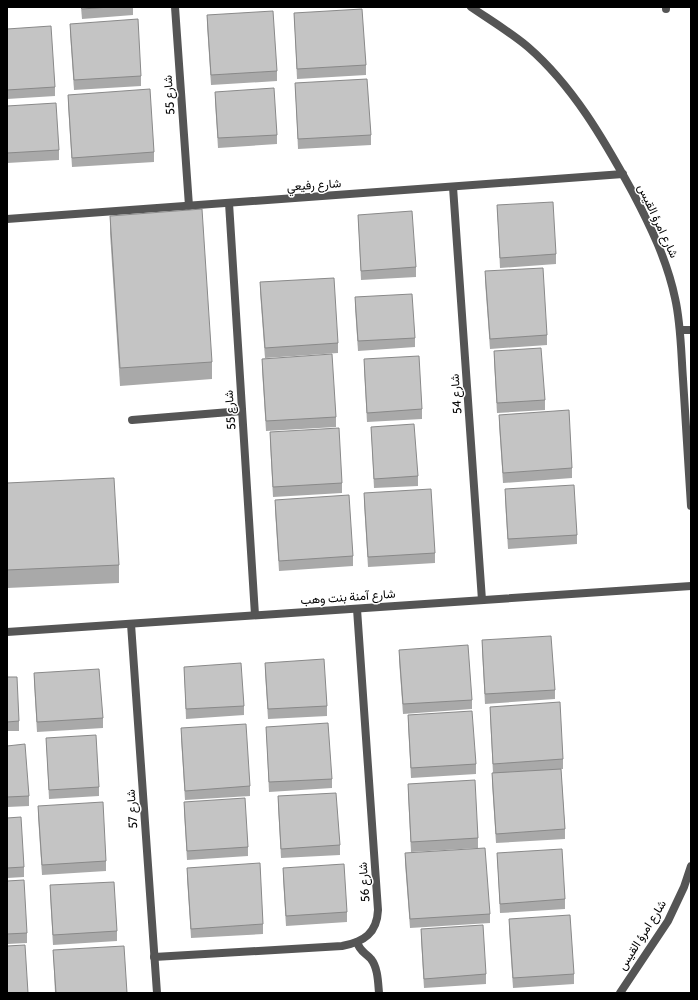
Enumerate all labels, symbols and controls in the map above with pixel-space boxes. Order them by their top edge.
street label: شارع 55 [160,75,179,115]
street label: شارع رفيعي [286,175,342,197]
street label: شارع امرؤ القيس [633,181,682,261]
street label: شارع 54 [447,373,466,415]
street label: شارع 55 [221,390,240,430]
street label: شارع آمنة بنت وهب [300,586,396,609]
street label: شارع 57 [123,789,142,829]
street label: شارع 56 [355,861,374,903]
street label: شارع امرؤ القيس [614,897,671,974]

